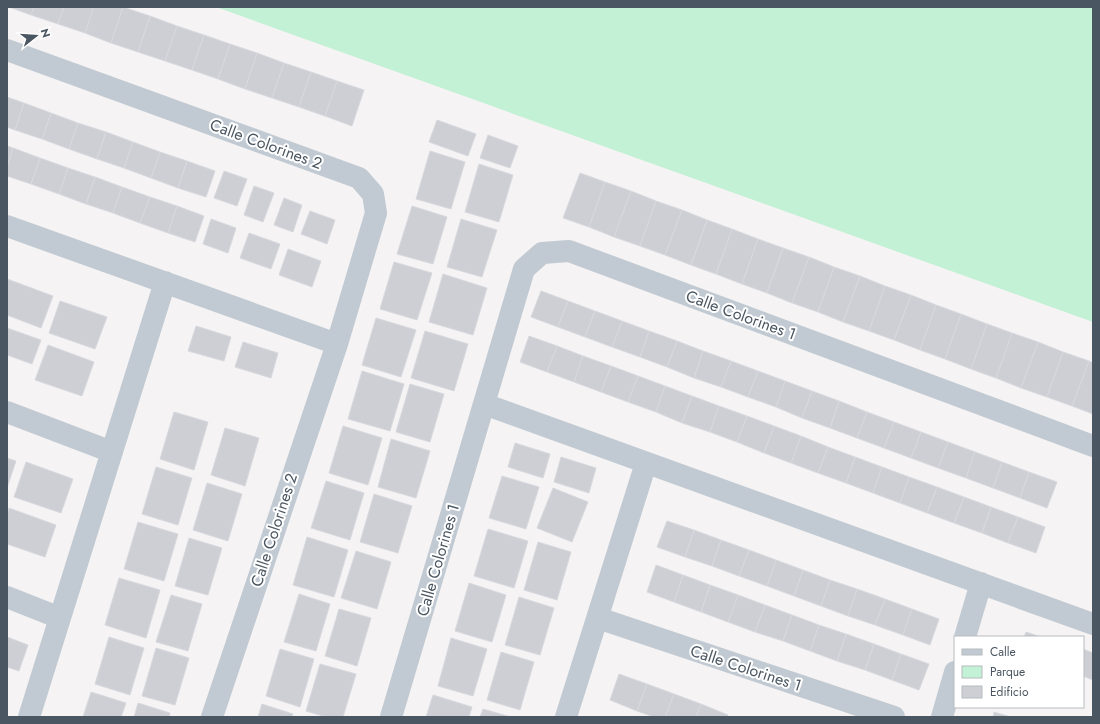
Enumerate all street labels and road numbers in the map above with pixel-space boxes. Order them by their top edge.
street label: Calle Colorines 2 [207,113,325,175]
street label: Calle Colorines 1 [683,284,799,346]
street label: Calle Colorines 2 [245,470,303,590]
street label: Calle Colorines 1 [411,501,465,619]
street label: Calle Colorines 1 [687,639,805,697]

